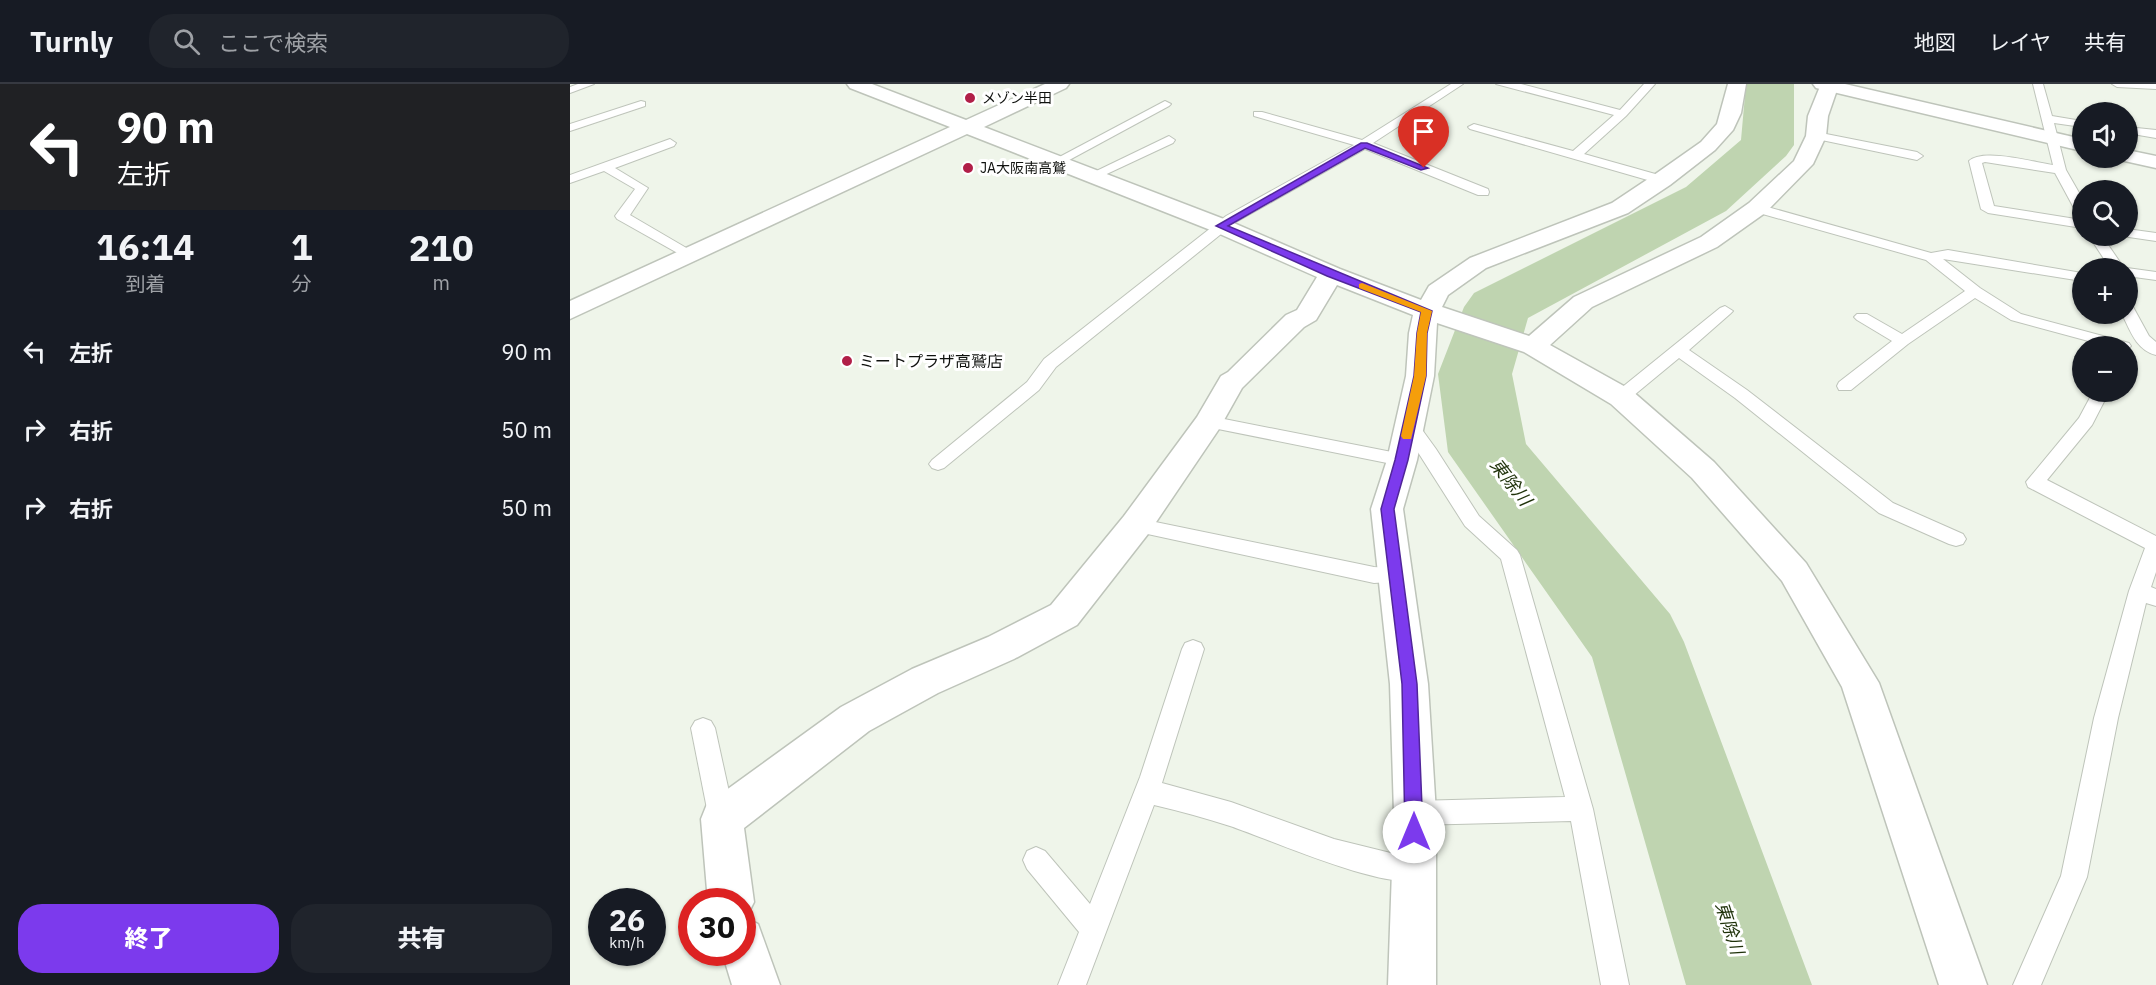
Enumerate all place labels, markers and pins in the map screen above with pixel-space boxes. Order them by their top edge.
place label: メゾン半田 [982,89,1052,107]
marker: メゾン半田 [963,91,977,105]
pin [1398,106,1449,168]
place label: JA大阪南高鷲 [980,159,1066,177]
marker: JA大阪南高鷲 [961,161,975,175]
place label: ミートプラザ高鷲店 [859,351,1003,371]
marker: ミートプラザ高鷲店 [840,354,854,368]

